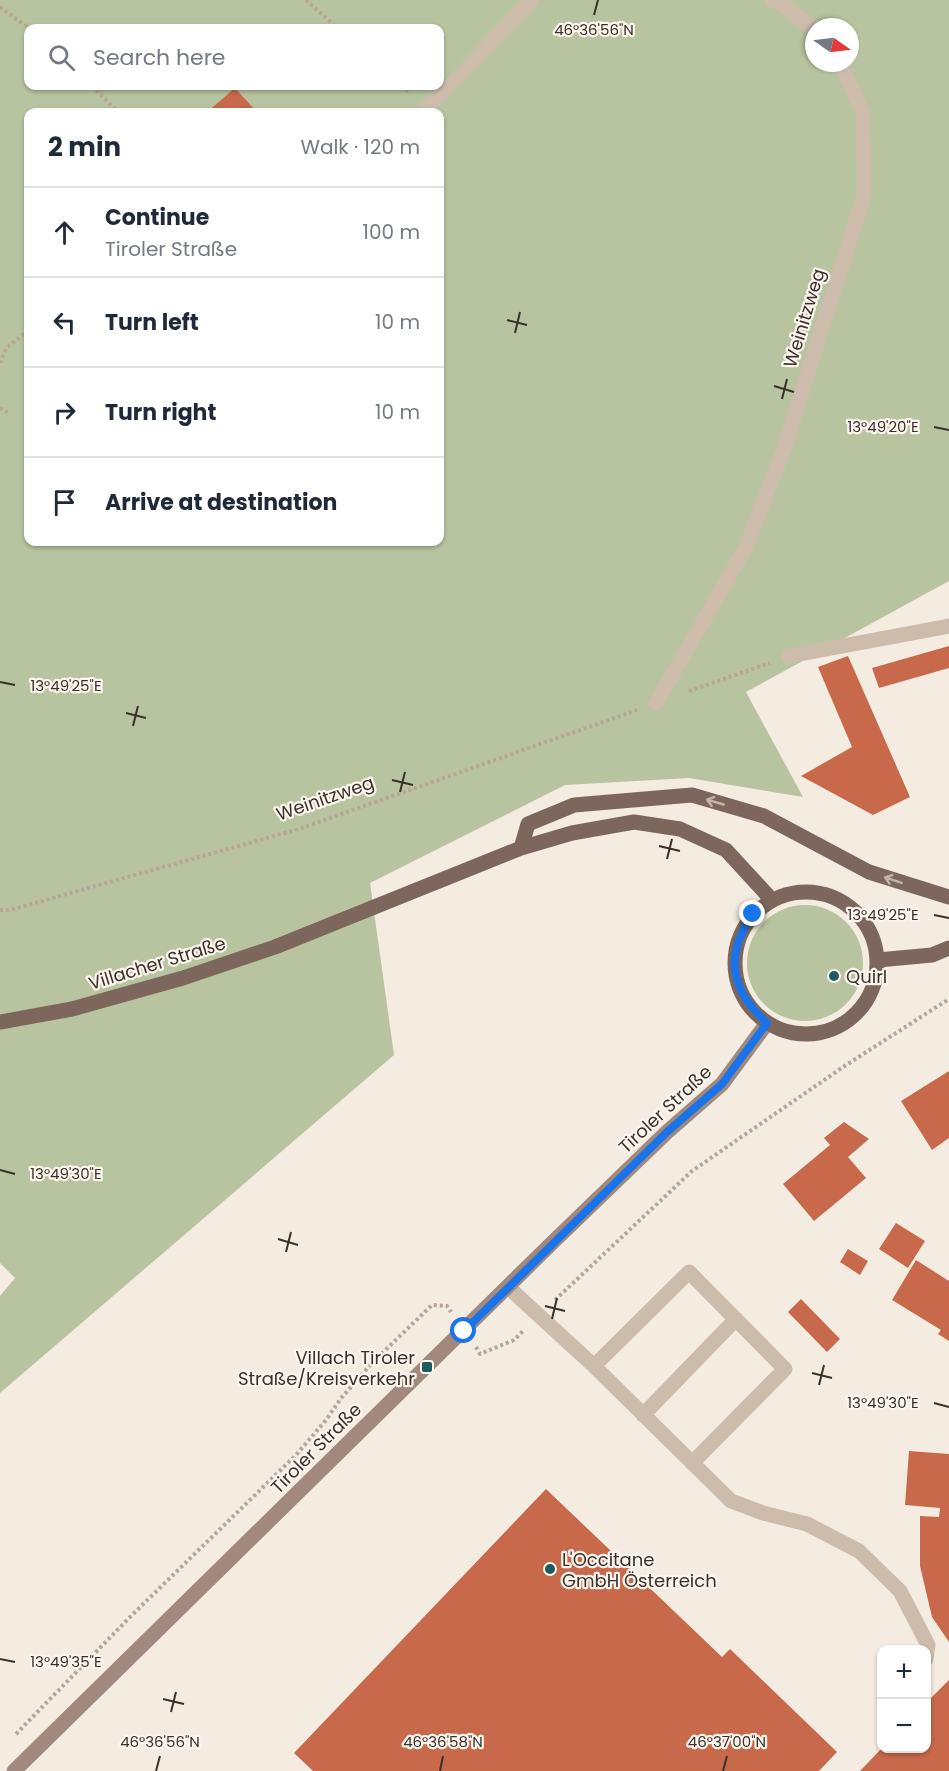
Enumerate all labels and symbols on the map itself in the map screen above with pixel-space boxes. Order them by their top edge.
north arrow [805,18,859,72]
text: 46°36'56"N [554,19,634,40]
street label: Weinitzweg [777,266,831,370]
text: 13°49'20"E [847,416,919,437]
text: 13°49'25"E [30,675,102,696]
street label: Weinitzweg [273,770,377,826]
one-way arrow [706,796,725,807]
one-way arrow [884,873,903,884]
route end [739,900,765,926]
text: 13°49'25"E [847,904,919,925]
street label: Villacher Straße [85,930,229,996]
place label: Quirl [846,964,887,989]
marker: Quirl [827,969,841,983]
street label: Tiroler Straße [613,1059,717,1159]
text: 13°49'30"E [30,1163,102,1184]
route start [450,1317,476,1343]
place label: Villach Tiroler Straße/Kreisverkehr [238,1345,415,1391]
marker: Villach Tiroler Straße/Kreisverkehr [420,1360,434,1374]
text: 13°49'30"E [847,1392,919,1413]
street label: Tiroler Straße [265,1397,367,1499]
place label: L'Occitane GmbH Österreich [562,1547,717,1593]
marker: L'Occitane GmbH Österreich [543,1562,557,1576]
text: 13°49'35"E [30,1651,102,1672]
text: 46°36'56"N [120,1731,200,1752]
text: 46°36'58"N [403,1731,483,1752]
text: 46°37'00"N [688,1731,766,1752]

